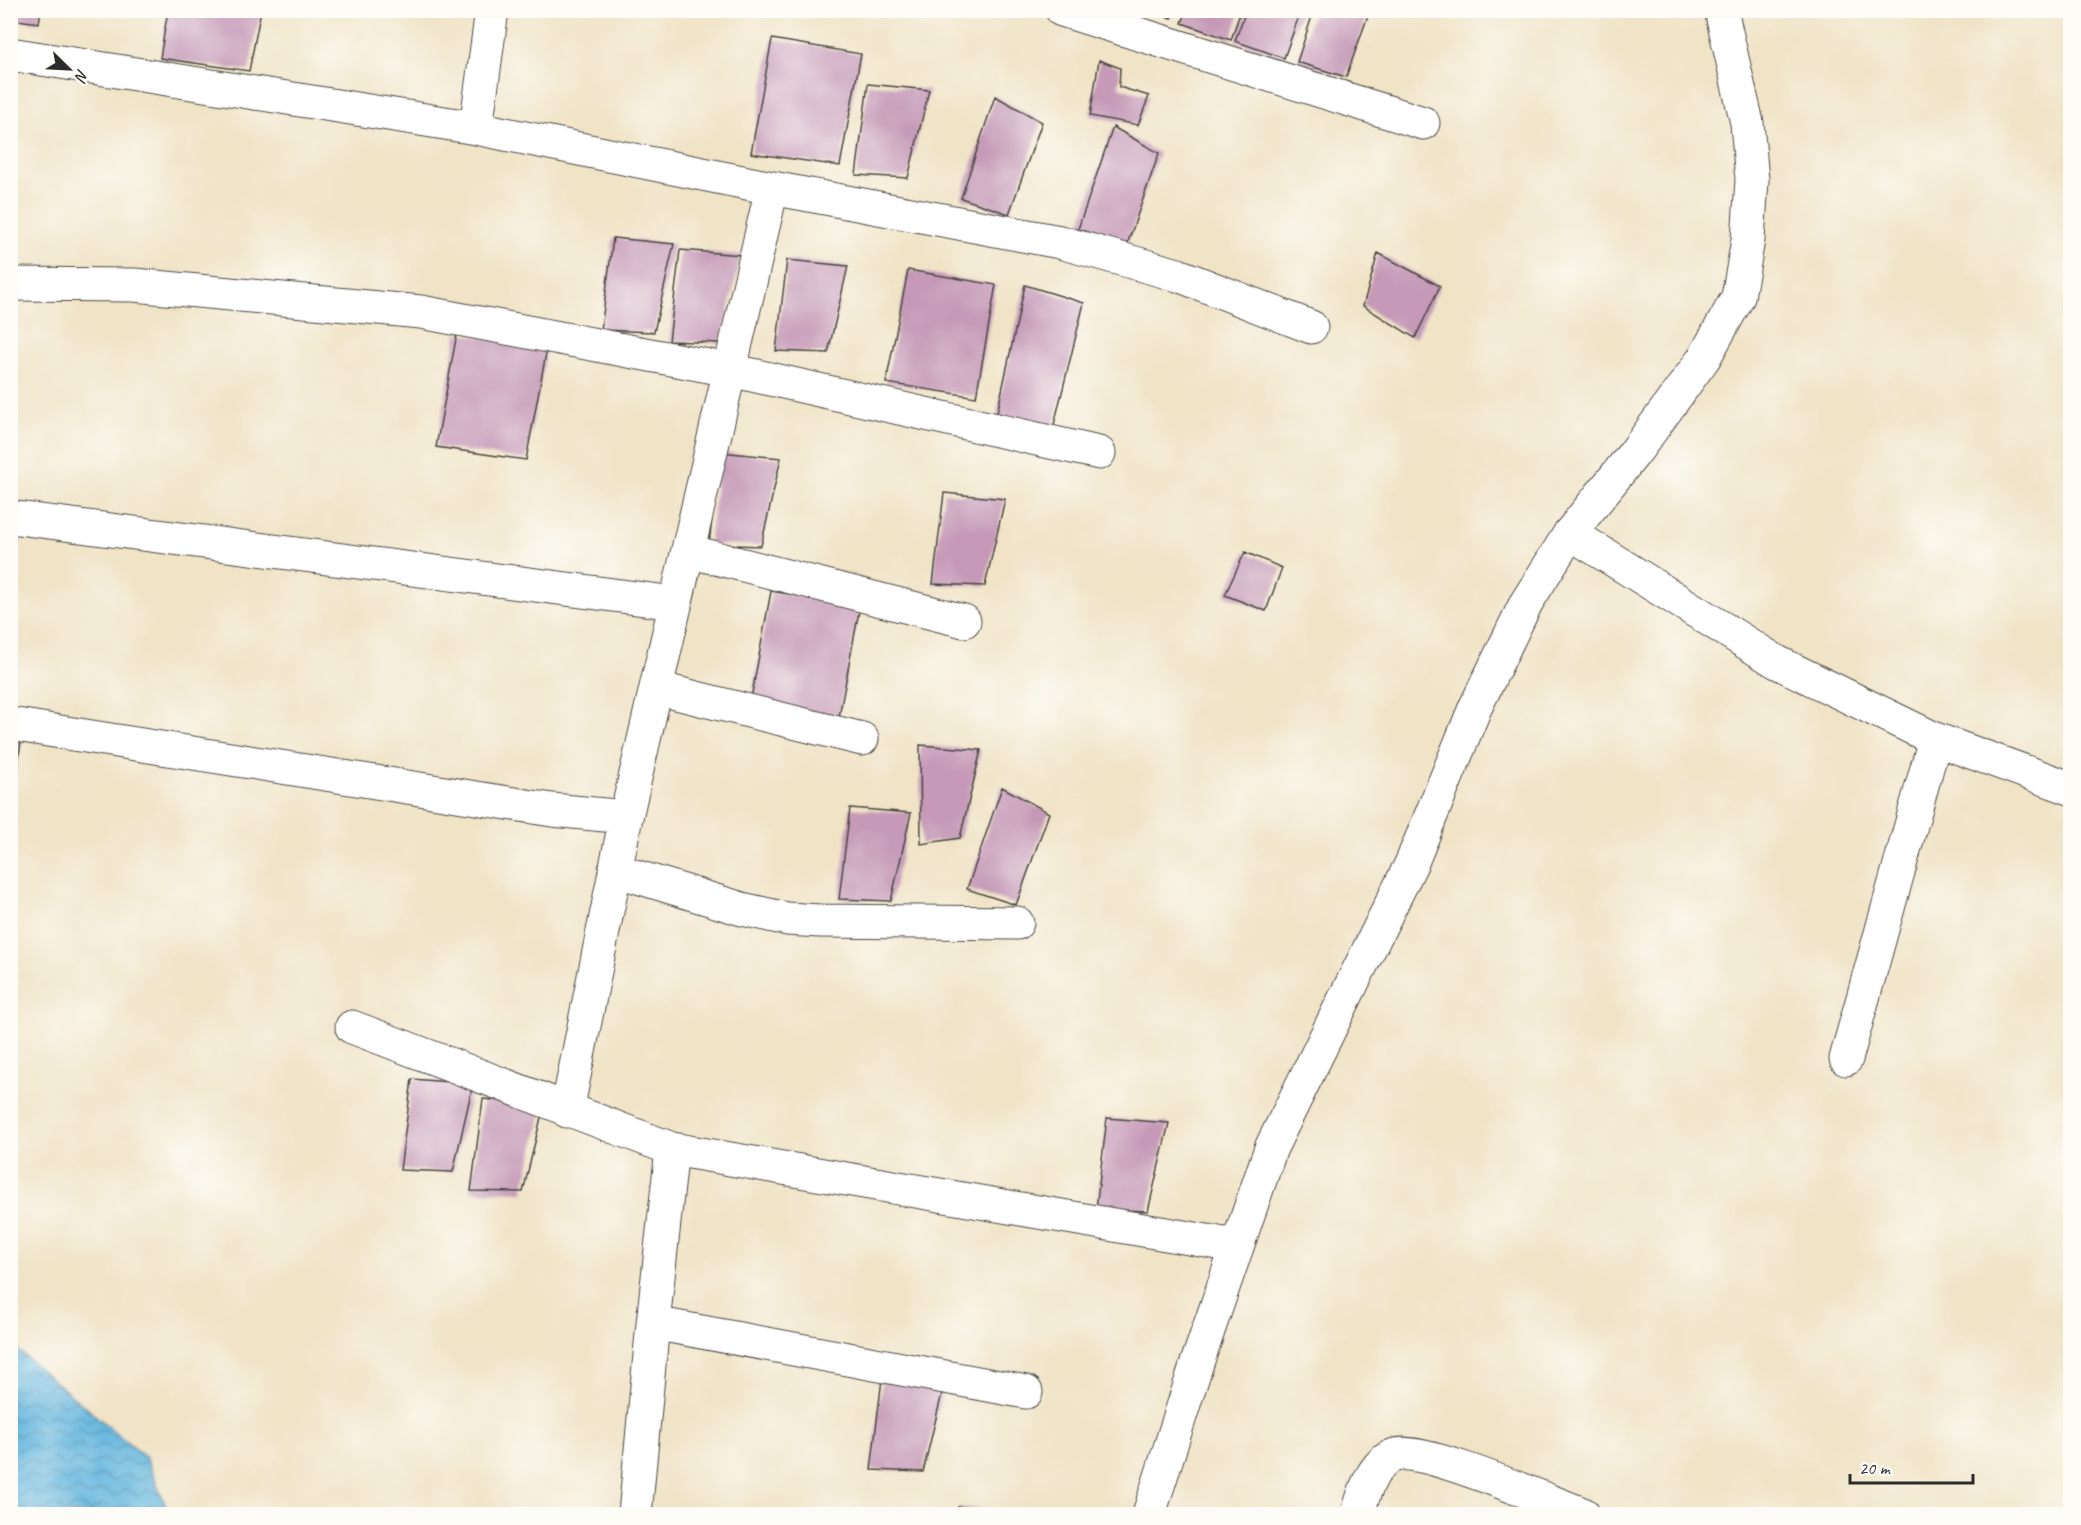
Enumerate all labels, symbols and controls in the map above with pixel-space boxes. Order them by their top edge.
north arrow [39,39,99,99]
text: N [69,66,93,86]
scale bar [1850,1447,1973,1485]
text: 20 m [1859,1457,1892,1479]

